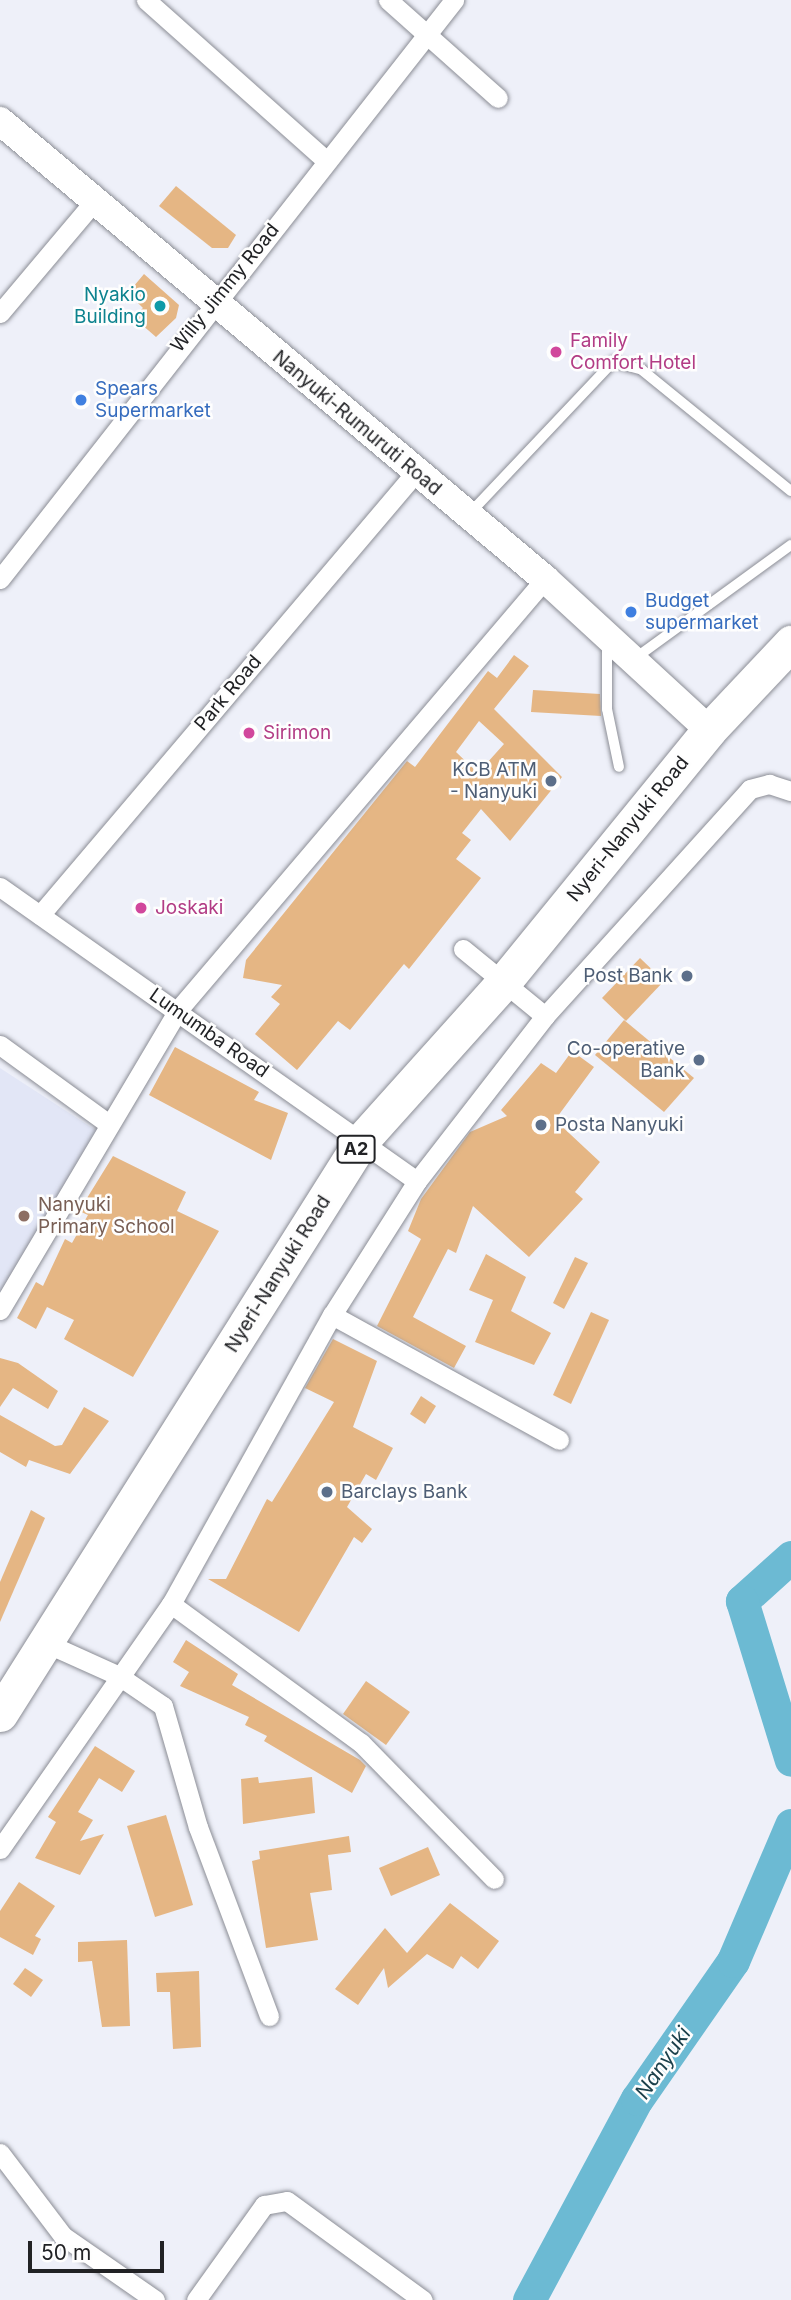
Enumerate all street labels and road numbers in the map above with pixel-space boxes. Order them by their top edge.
street label: Willy Jimmy Road [166,219,284,357]
street label: Nanyuki-Rumuruti Road [268,346,446,500]
street label: Park Road [190,650,266,736]
street label: Nyeri-Nanyuki Road [562,752,694,906]
street label: Lumumba Road [145,983,273,1083]
road number: A2 [335,1134,377,1164]
street label: Nyeri-Nanyuki Road [220,1191,336,1357]

